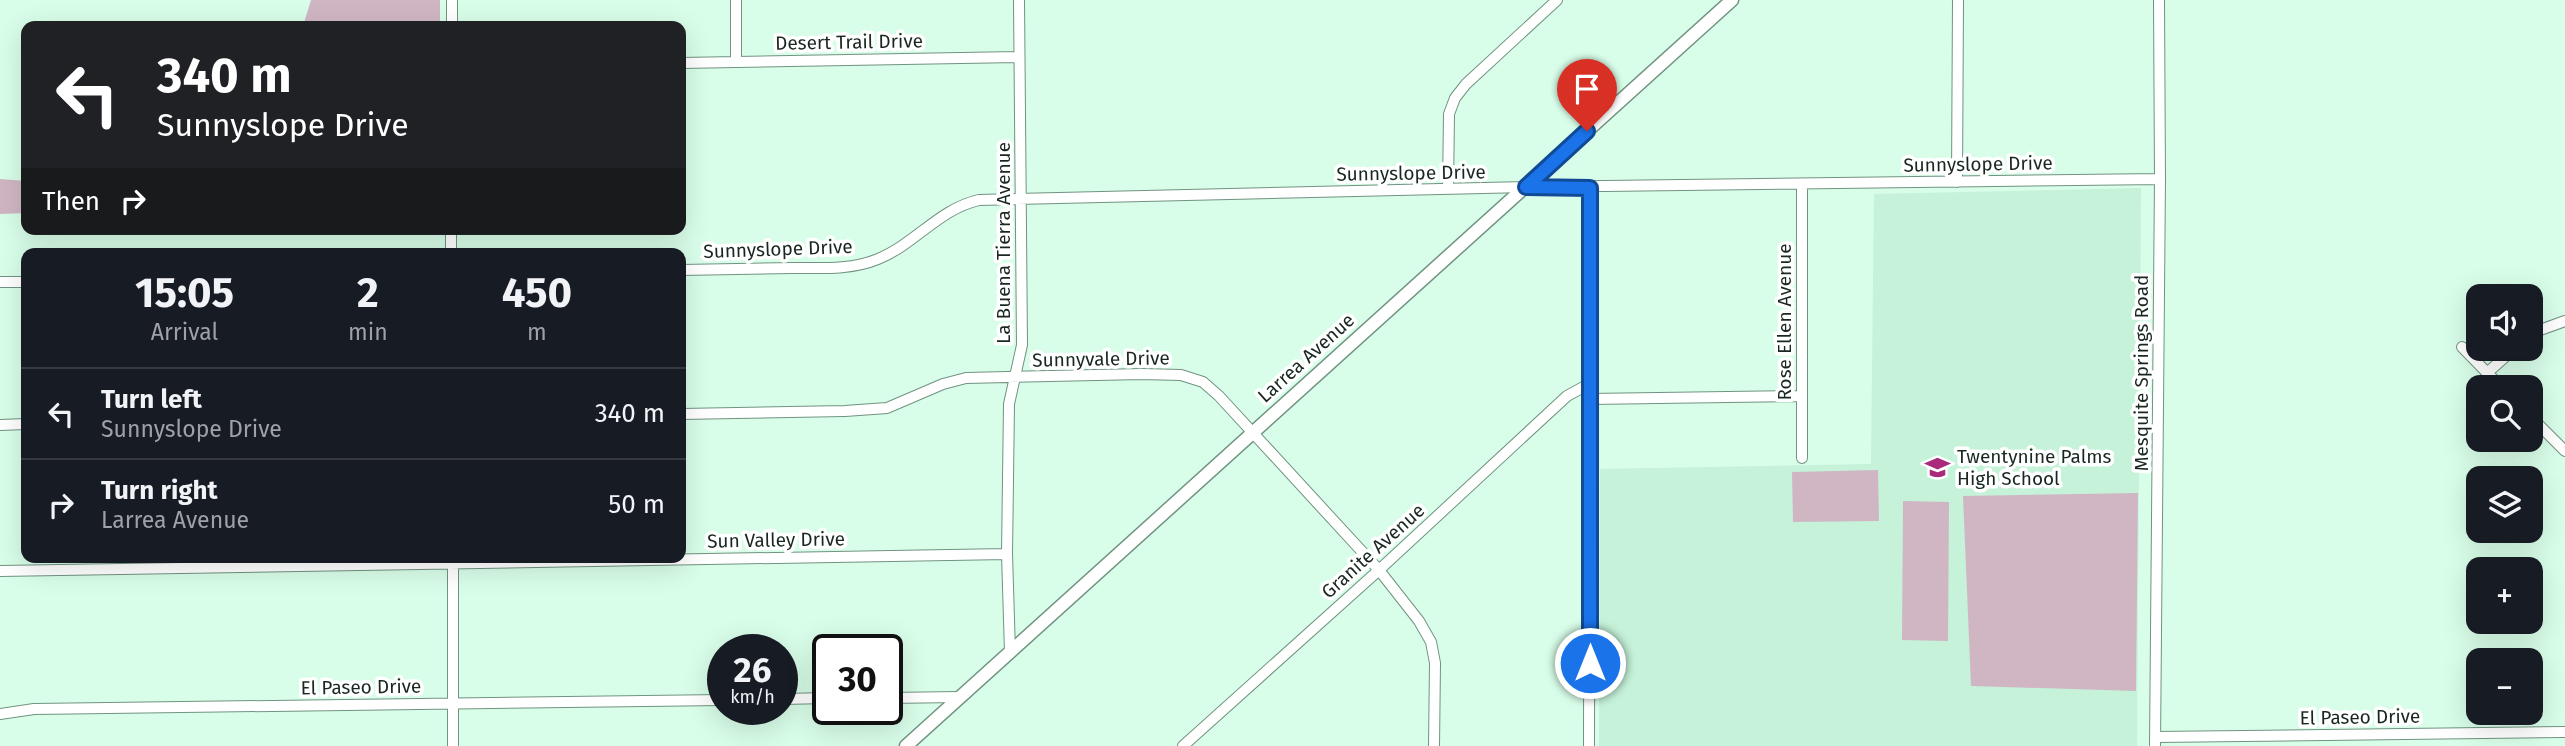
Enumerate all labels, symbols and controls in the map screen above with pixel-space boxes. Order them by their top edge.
street label: Desert Trail Drive [775,29,923,55]
text: 340 m [157,46,292,105]
icon: left [42,49,133,140]
pin [1557,59,1617,131]
icon: arrive [1568,70,1606,108]
text: Sunnyslope Drive [157,106,409,144]
street label: La Buena Tierra Avenue [992,142,1015,344]
street label: Sunnyslope Drive [1903,151,2053,177]
street label: Sunnyslope Drive [1336,160,1486,186]
icon: right [114,182,152,220]
text: Then [42,186,100,217]
street label: Sunnyslope Drive [703,235,853,263]
street label: Rose Ellen Avenue [1773,243,1796,401]
text: 15:05 [135,268,234,318]
text: 2 [357,268,379,318]
text: 450 [502,268,572,318]
street label: Mesquite Springs Road [2130,275,2153,471]
map controls [2466,284,2543,725]
button: sound [2466,284,2543,361]
street label: Larrea Avenue [1253,309,1359,407]
text: Arrival [151,318,218,346]
text: min [348,318,388,346]
text: m [527,318,547,346]
street label: Sunnyvale Drive [1032,346,1170,372]
button: search [2466,375,2543,452]
text: Turn left [101,384,202,415]
icon: left [42,395,80,433]
text: 340 m [595,398,665,429]
text: Sunnyslope Drive [101,415,282,443]
place label: Twentynine Palms High School [1957,445,2111,490]
school or university icon: Twentynine Palms High School [1923,453,1951,481]
button: layers [2466,466,2543,543]
text: Turn right [101,475,218,506]
icon: right [42,486,80,524]
text: 50 m [608,489,665,520]
street label: Granite Avenue [1317,499,1429,603]
text: Larrea Avenue [101,506,249,534]
street label: Sun Valley Drive [707,527,845,553]
button: + [2466,557,2543,634]
position arrow [1553,626,1627,700]
speed limit sign: 30 [812,634,903,725]
button: − [2466,648,2543,725]
text: 26 [734,649,771,691]
street label: El Paseo Drive [300,674,422,700]
text: km/h [730,686,775,708]
street label: El Paseo Drive [2299,704,2421,730]

